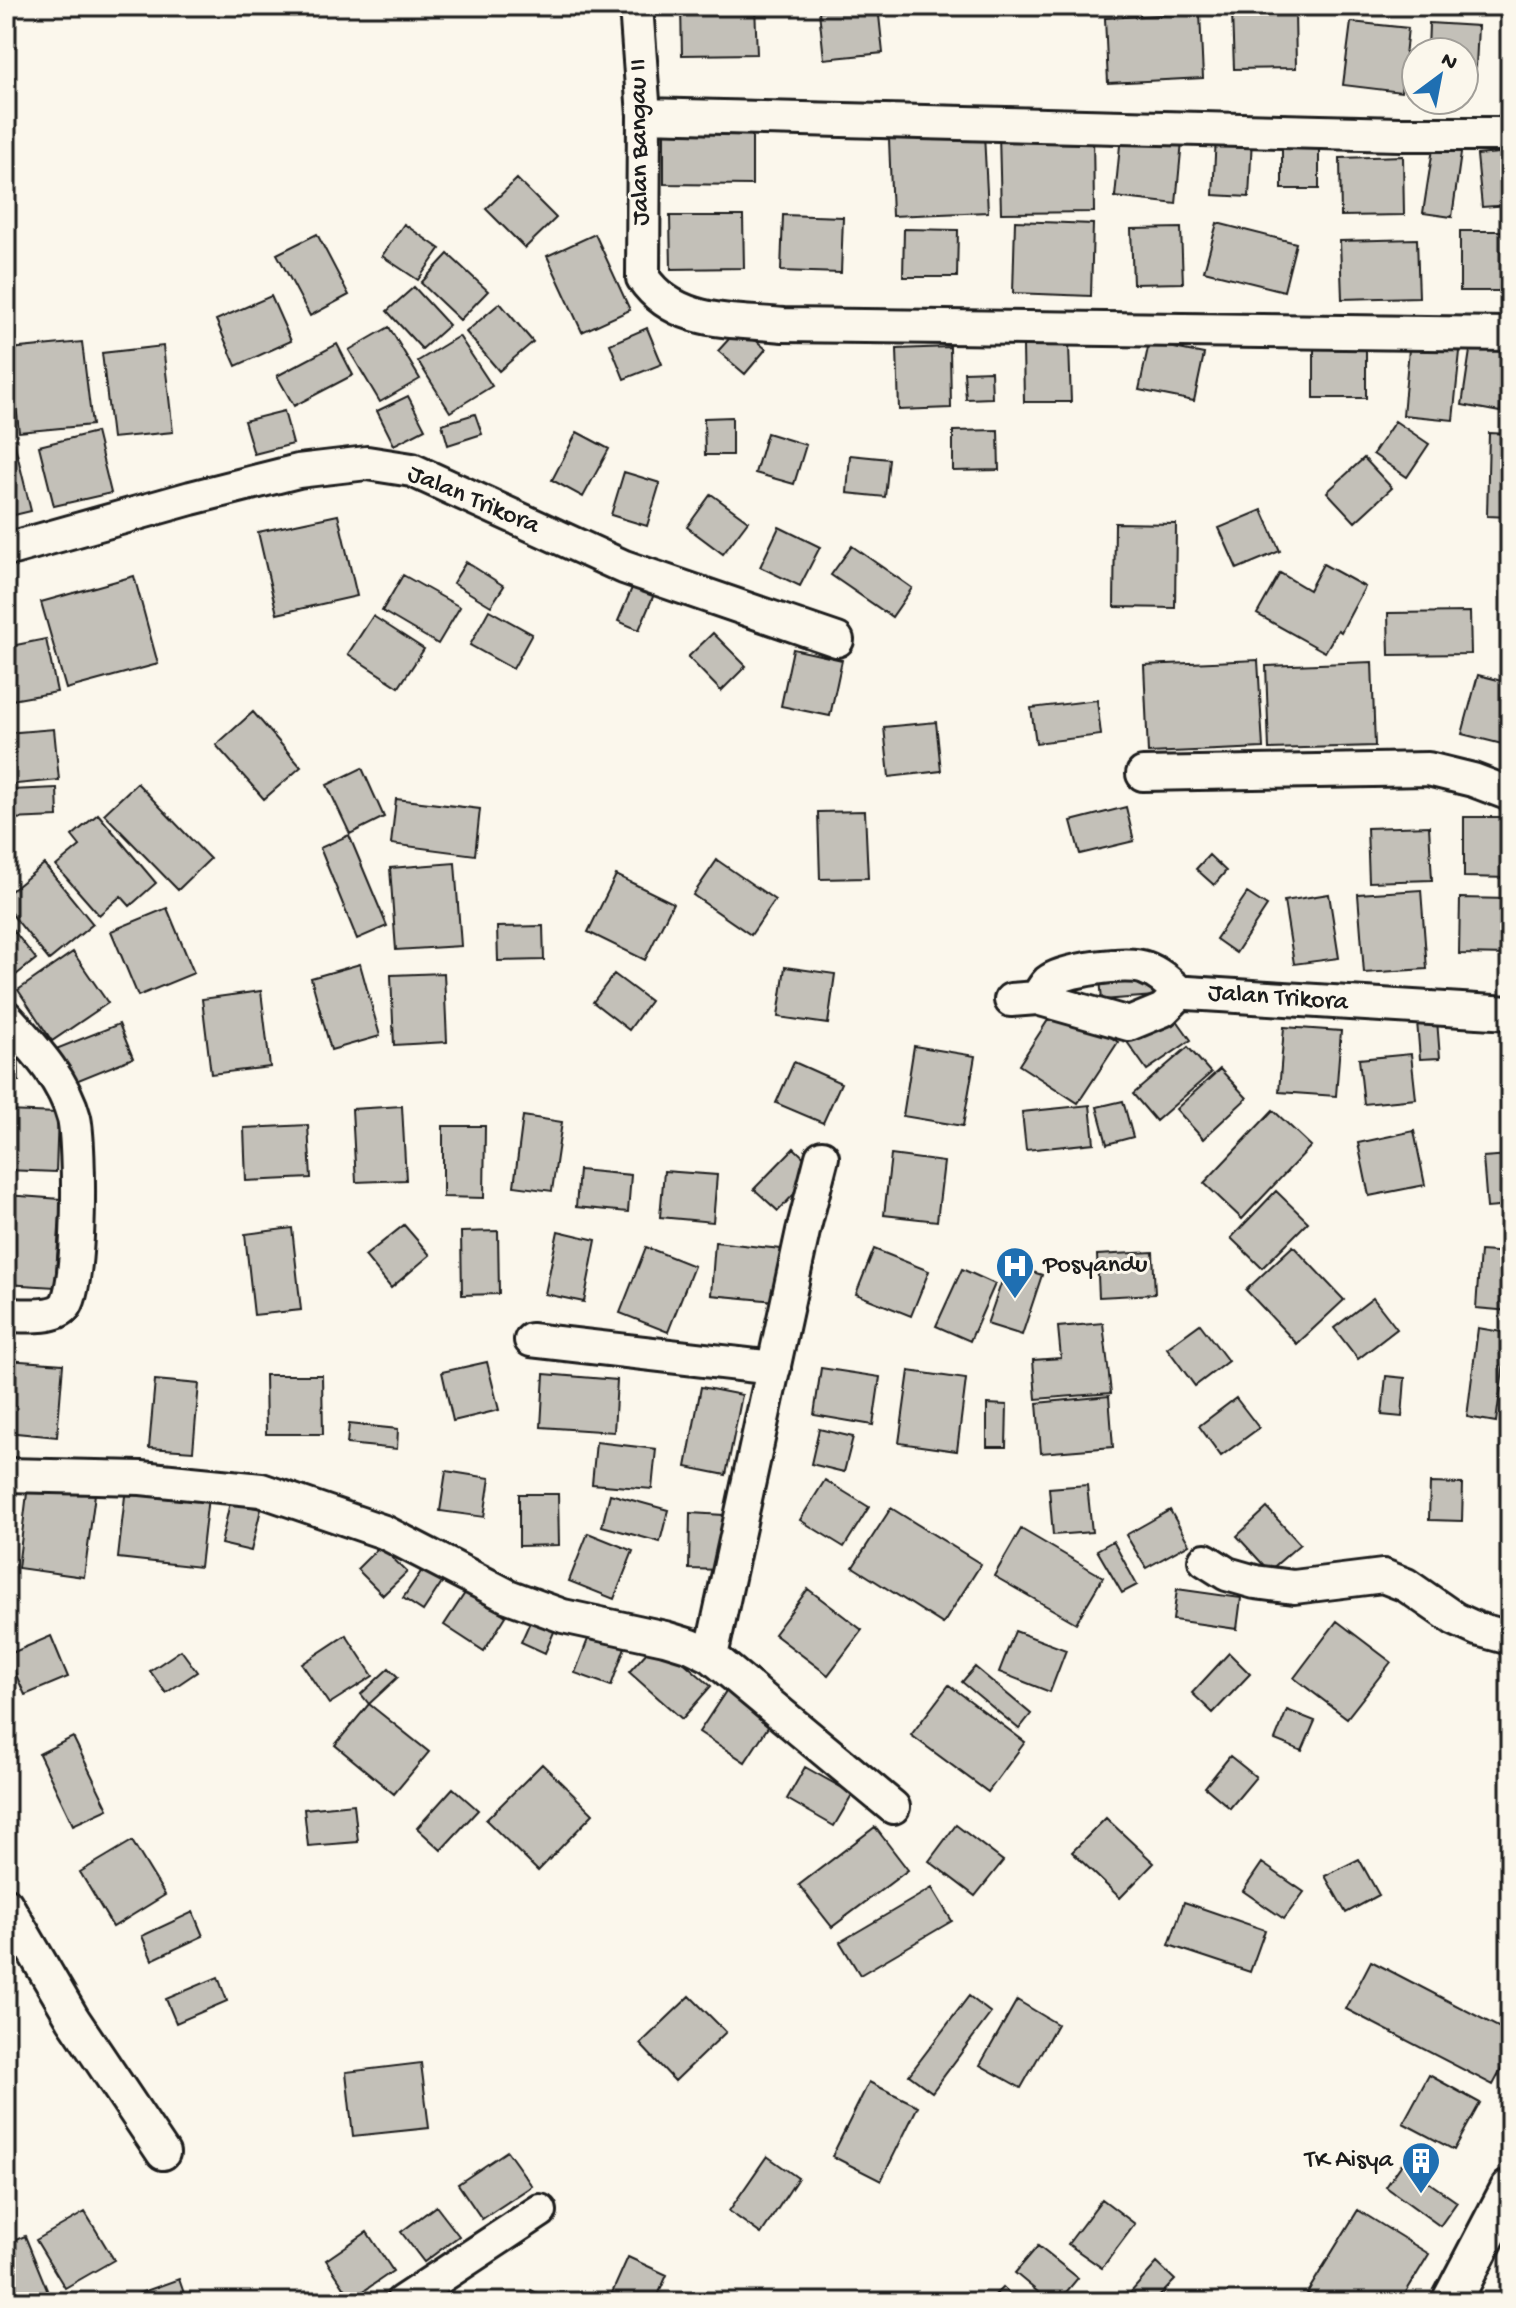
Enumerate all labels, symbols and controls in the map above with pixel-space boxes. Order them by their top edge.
north arrow [1400,36,1480,116]
text: N [1435,48,1461,77]
street label: Jalan Bangau II [624,58,658,226]
street label: Jalan Trikora [402,459,545,543]
street label: Jalan Trikora [1207,979,1351,1019]
hospital icon: Posyandu [994,1245,1036,1300]
place label: Posyandu [1042,1251,1147,1282]
building icon: TK Aisya [1400,2140,1442,2195]
place label: TK Aisya [1303,2146,1395,2177]

